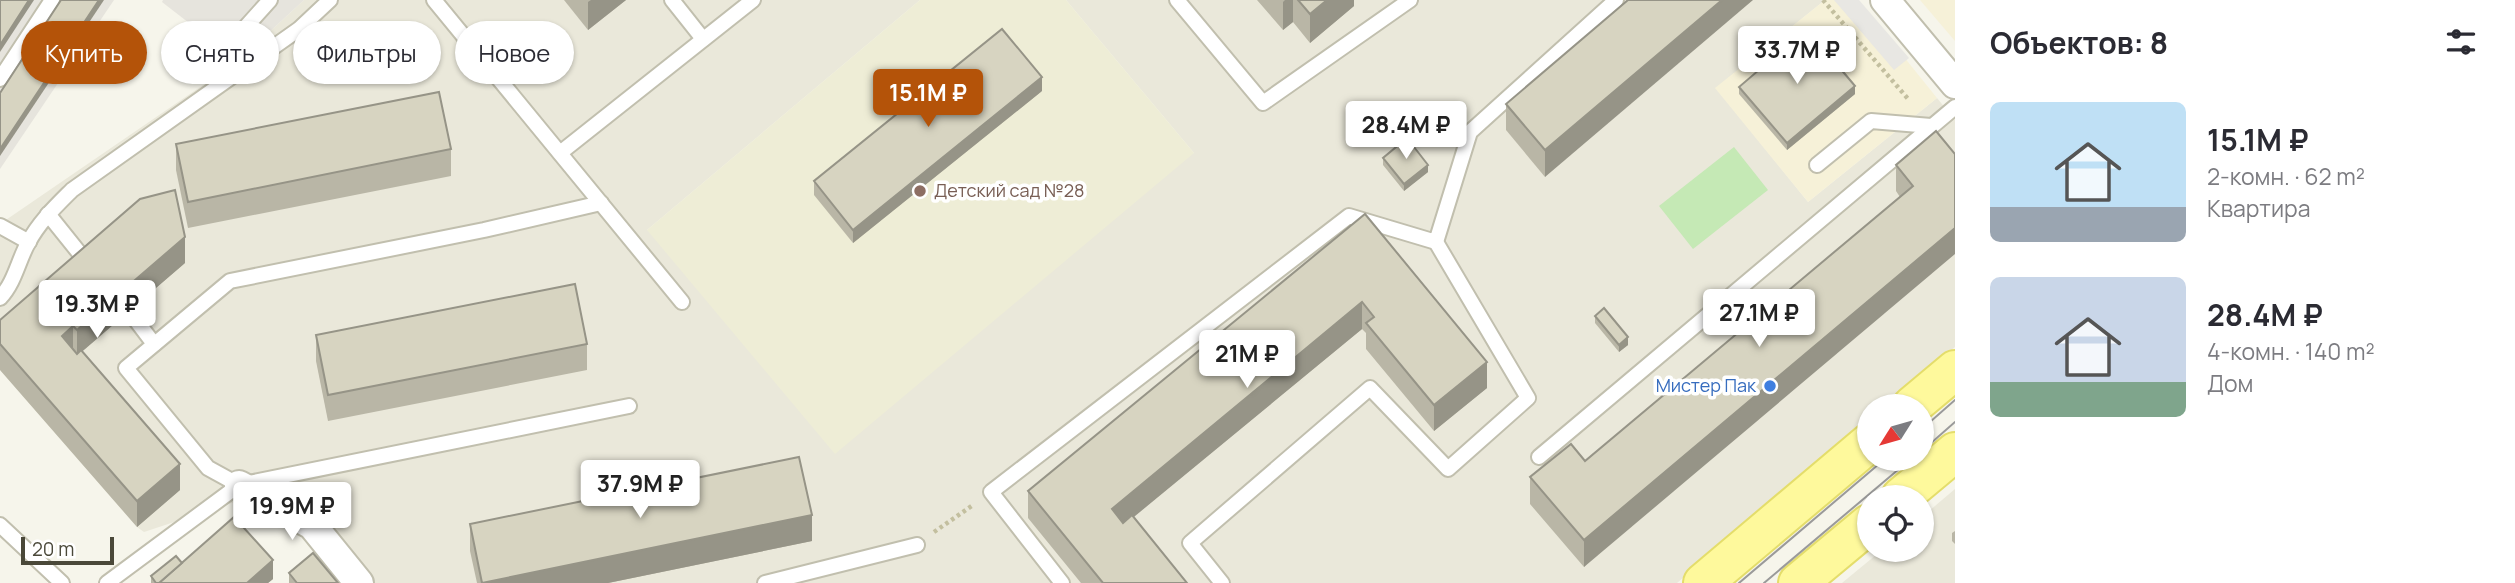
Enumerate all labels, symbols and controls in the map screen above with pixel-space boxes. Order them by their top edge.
chip: Купить [21,21,147,84]
chip: Снять [161,21,279,84]
chip: Фильтры [293,21,441,84]
chip: Новое [455,21,574,84]
text: Объектов: 8 [1990,22,2168,63]
icon: filters [2442,23,2480,61]
pin: 33.7M ₽ [1732,27,1862,86]
text: 33.7M ₽ [1754,33,1840,65]
pin: 15.1M ₽ [863,69,993,129]
text: 15.1M ₽ [889,76,967,108]
pin: 28.4M ₽ [1341,102,1471,161]
text: 28.4M ₽ [1362,108,1450,140]
text: 15.1M ₽ [2207,119,2309,160]
icon: home [2046,130,2130,214]
text: 2-комн. · 62 m² [2207,160,2365,192]
place label: Детский сад №28 [934,178,1085,202]
marker: Детский сад №28 [912,183,928,199]
text: Квартира [2207,192,2311,224]
pin: 19.3M ₽ [32,280,162,340]
text: 19.3M ₽ [55,287,139,319]
pin: 27.1M ₽ [1694,290,1824,349]
text: 28.4M ₽ [2207,294,2323,335]
text: 27.1M ₽ [1719,296,1799,328]
icon: home [2046,305,2130,389]
pin: 21M ₽ [1198,330,1296,390]
text: 4-комн. · 140 m² [2207,335,2375,367]
text: 21M ₽ [1215,337,1279,369]
text: Дом [2207,367,2253,399]
place label: Мистер Пак [1656,373,1757,397]
marker: Мистер Пак [1762,378,1778,394]
north arrow [1857,394,1934,471]
map controls [1857,394,1934,562]
pin: 37.9M ₽ [575,461,705,520]
text: 37.9M ₽ [597,467,683,499]
pin: 19.9M ₽ [227,482,357,542]
button: locate [1857,485,1934,562]
text: 19.9M ₽ [249,489,335,521]
scale bar [21,534,114,566]
text: 20 m [32,536,74,562]

